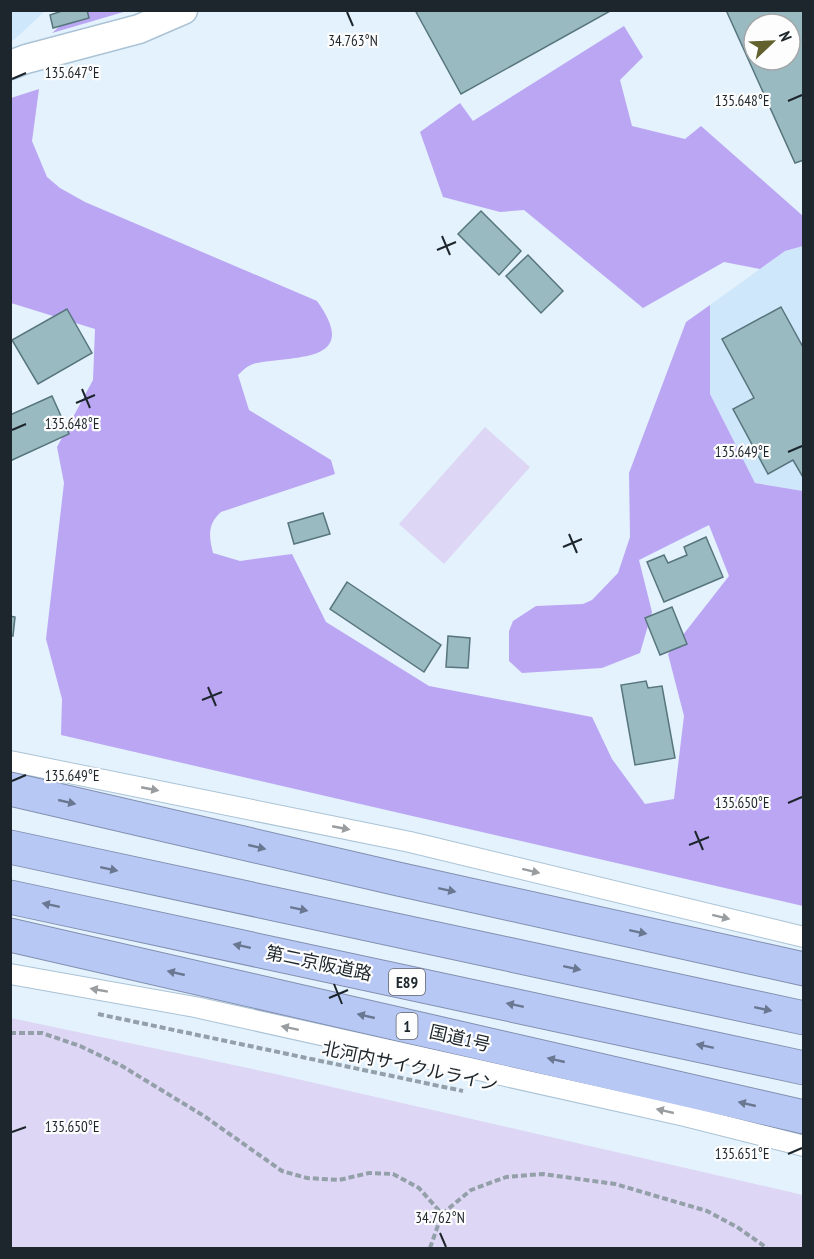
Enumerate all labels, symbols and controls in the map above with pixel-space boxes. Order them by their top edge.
north arrow [742,12,802,72]
text: N [775,28,797,44]
text: 34.763°N [328,31,378,50]
text: 135.647°E [45,63,99,82]
text: 135.648°E [715,91,769,110]
text: 135.648°E [45,414,99,433]
text: 135.649°E [715,442,769,461]
text: 135.649°E [45,766,99,785]
one-way arrow [141,785,160,794]
text: 135.650°E [715,793,769,812]
one-way arrow [58,798,77,808]
one-way arrow [332,824,351,833]
one-way arrow [248,842,267,852]
one-way arrow [99,864,118,874]
one-way arrow [522,867,541,877]
one-way arrow [438,886,457,895]
one-way arrow [42,900,61,909]
one-way arrow [290,905,309,915]
one-way arrow [712,913,730,923]
one-way arrow [629,928,647,938]
one-way arrow [232,941,251,950]
street label: 第二京阪道路 [264,941,374,985]
one-way arrow [563,964,582,973]
one-way arrow [167,967,186,977]
road number: E89 [389,969,425,995]
one-way arrow [89,985,108,994]
one-way arrow [505,1000,524,1009]
one-way arrow [753,1005,772,1015]
one-way arrow [357,1011,376,1021]
road number: 1 [396,1013,418,1039]
street label: 国道1号 [427,1020,493,1056]
one-way arrow [281,1022,300,1032]
street label: 北河内サイクルライン [320,1036,500,1096]
one-way arrow [696,1041,715,1051]
one-way arrow [547,1055,566,1065]
one-way arrow [737,1098,756,1108]
one-way arrow [656,1106,674,1116]
text: 135.650°E [45,1117,99,1136]
text: 135.651°E [715,1144,769,1163]
text: 34.762°N [415,1208,465,1227]

